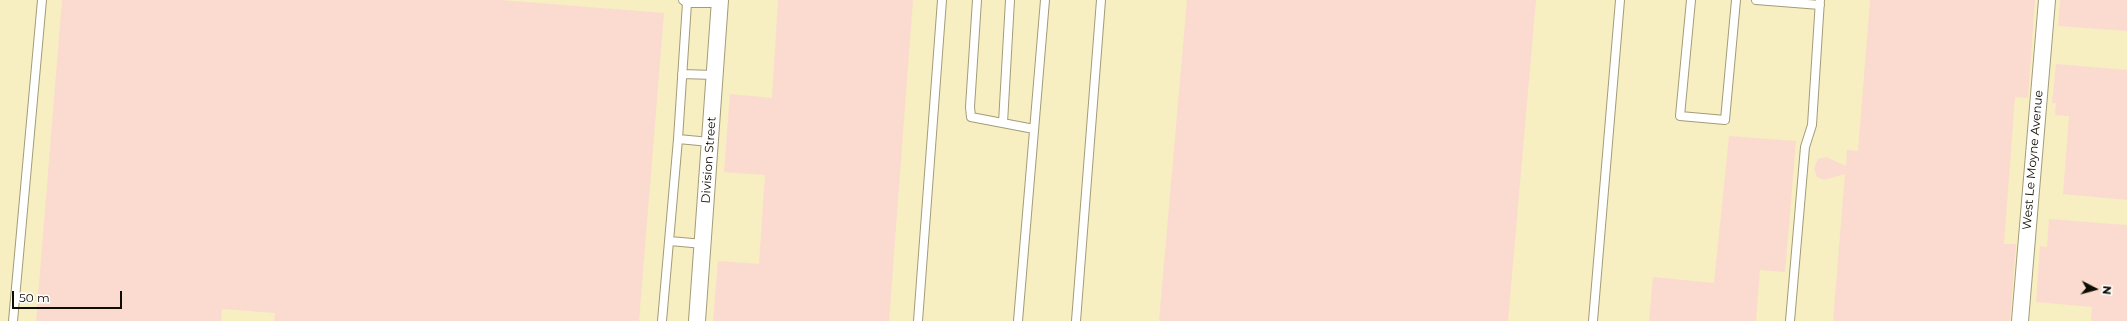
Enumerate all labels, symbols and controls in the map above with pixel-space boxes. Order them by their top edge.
street label: West Le Moyne Avenue [2020,90,2046,230]
street label: Division Street [699,116,719,204]
north arrow [2075,269,2115,309]
scale bar [14,283,124,309]
text: N [2100,285,2114,295]
text: 50 m [19,290,50,305]

